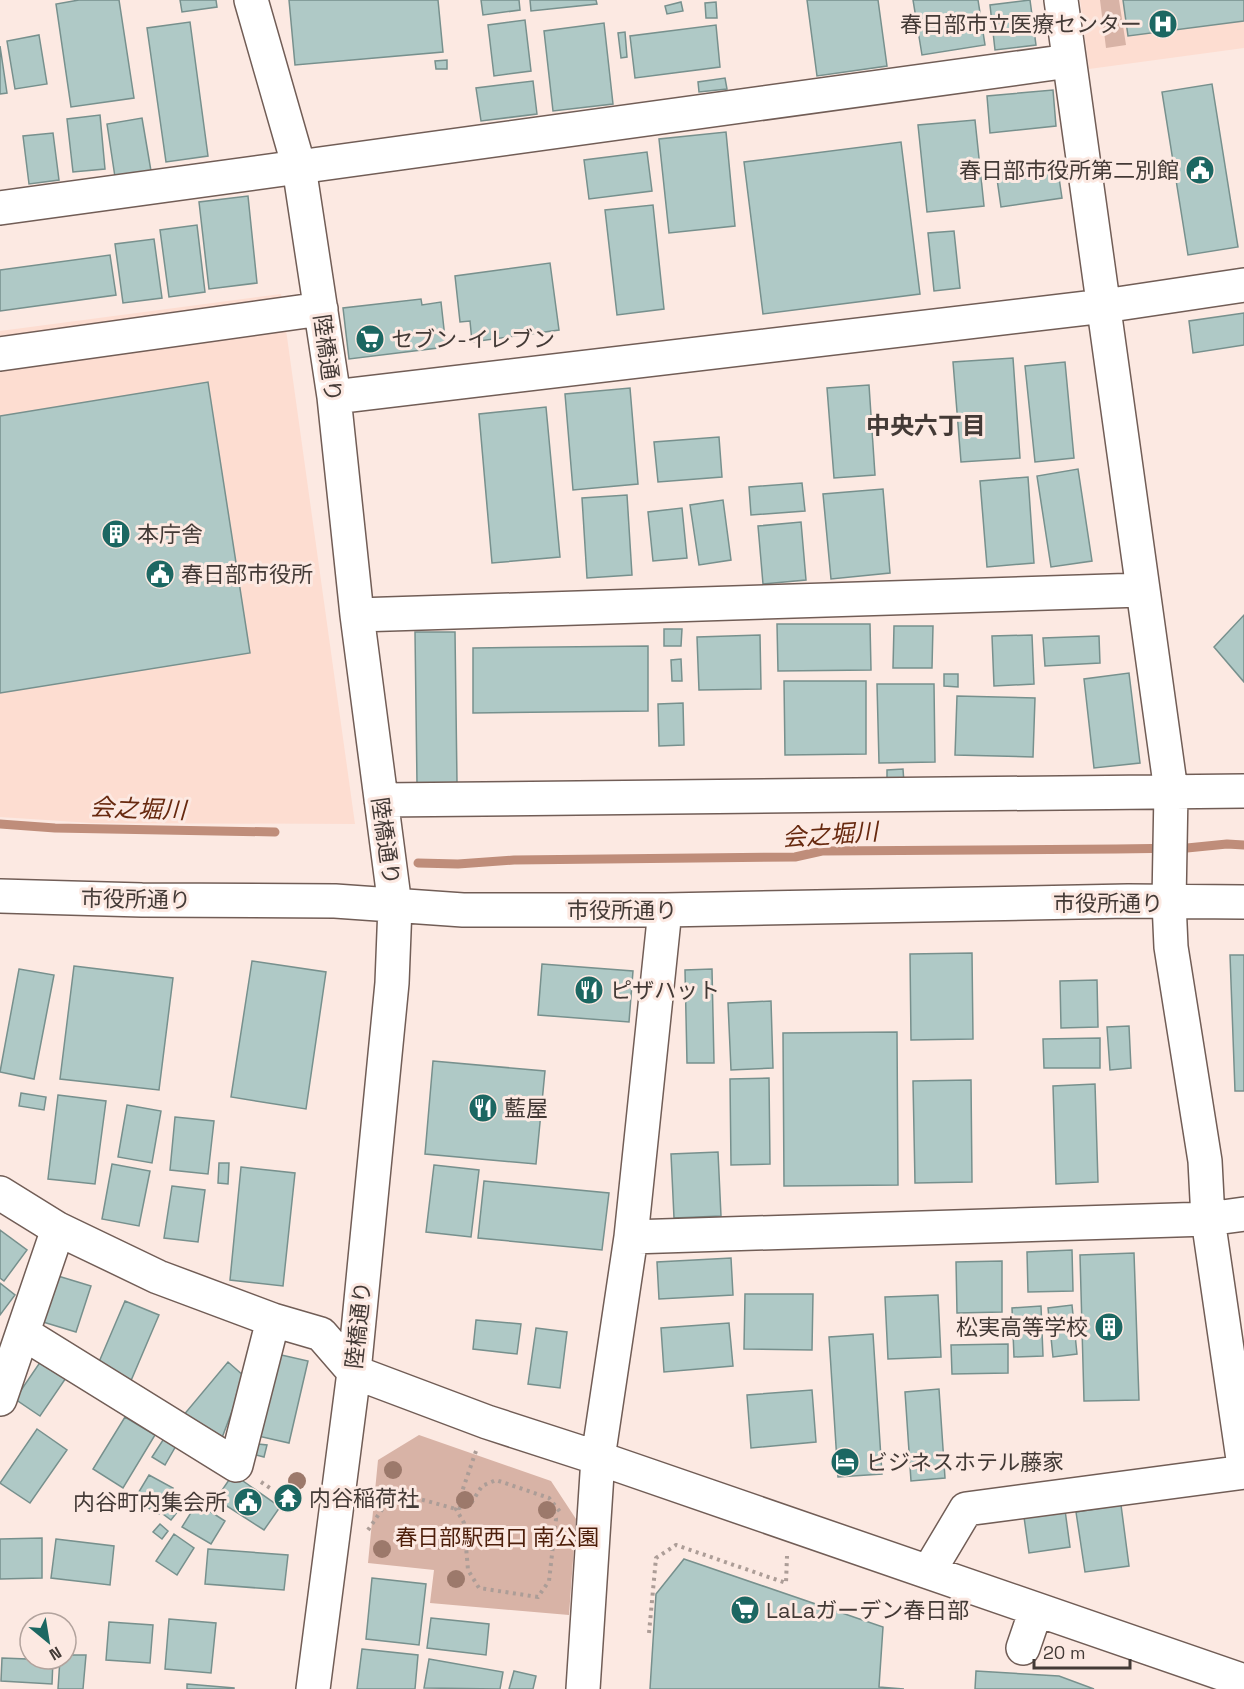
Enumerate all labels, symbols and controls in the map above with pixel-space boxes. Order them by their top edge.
hospital icon: 春日部市立医療センター [1147,8,1179,40]
place label: 春日部市立医療センター [900,10,1142,38]
public building icon: 春日部市役所第二別館 [1184,154,1216,186]
place label: 春日部市役所第二別館 [959,156,1179,184]
street label: 陸橋通り [308,312,348,404]
supermarket icon: セブン-イレブン [354,323,386,355]
place label: セブン-イレブン [391,325,555,353]
district label: 中央六丁目 [866,410,986,441]
building icon: 本庁舎 [100,518,132,550]
place label: 本庁舎 [137,520,203,548]
public building icon: 春日部市役所 [144,558,176,590]
place label: 春日部市役所 [181,560,313,588]
water label: 会之堀川 [90,791,190,826]
street label: 陸橋通り [366,795,406,887]
water label: 会之堀川 [781,815,882,853]
street label: 市役所通り [81,884,191,914]
street label: 市役所通り [1053,889,1163,917]
street label: 市役所通り [567,896,677,924]
restaurant icon: ピザハット [573,974,605,1006]
place label: ピザハット [610,976,720,1004]
restaurant icon: 藍屋 [467,1092,499,1124]
place label: 藍屋 [504,1094,548,1122]
street label: 陸橋通り [339,1280,377,1370]
building icon: 松実高等学校 [1093,1311,1125,1343]
place label: 松実高等学校 [956,1313,1088,1341]
hotel icon: ビジネスホテル藤家 [829,1446,861,1478]
place label: ビジネスホテル藤家 [866,1448,1064,1476]
temple icon: 内谷稲荷社 [272,1482,304,1514]
place label: 内谷稲荷社 [309,1484,419,1512]
public building icon: 内谷町内集会所 [232,1486,264,1518]
place label: 内谷町内集会所 [73,1488,227,1516]
park label: 春日部駅西口 南公園 [395,1523,599,1551]
supermarket icon: LaLaガーデン春日部 [729,1594,761,1626]
place label: LaLaガーデン春日部 [766,1596,969,1624]
north arrow [18,1611,78,1671]
scale bar [1034,1632,1130,1670]
text: 20 m [1043,1641,1086,1664]
text: N [45,1642,65,1665]

